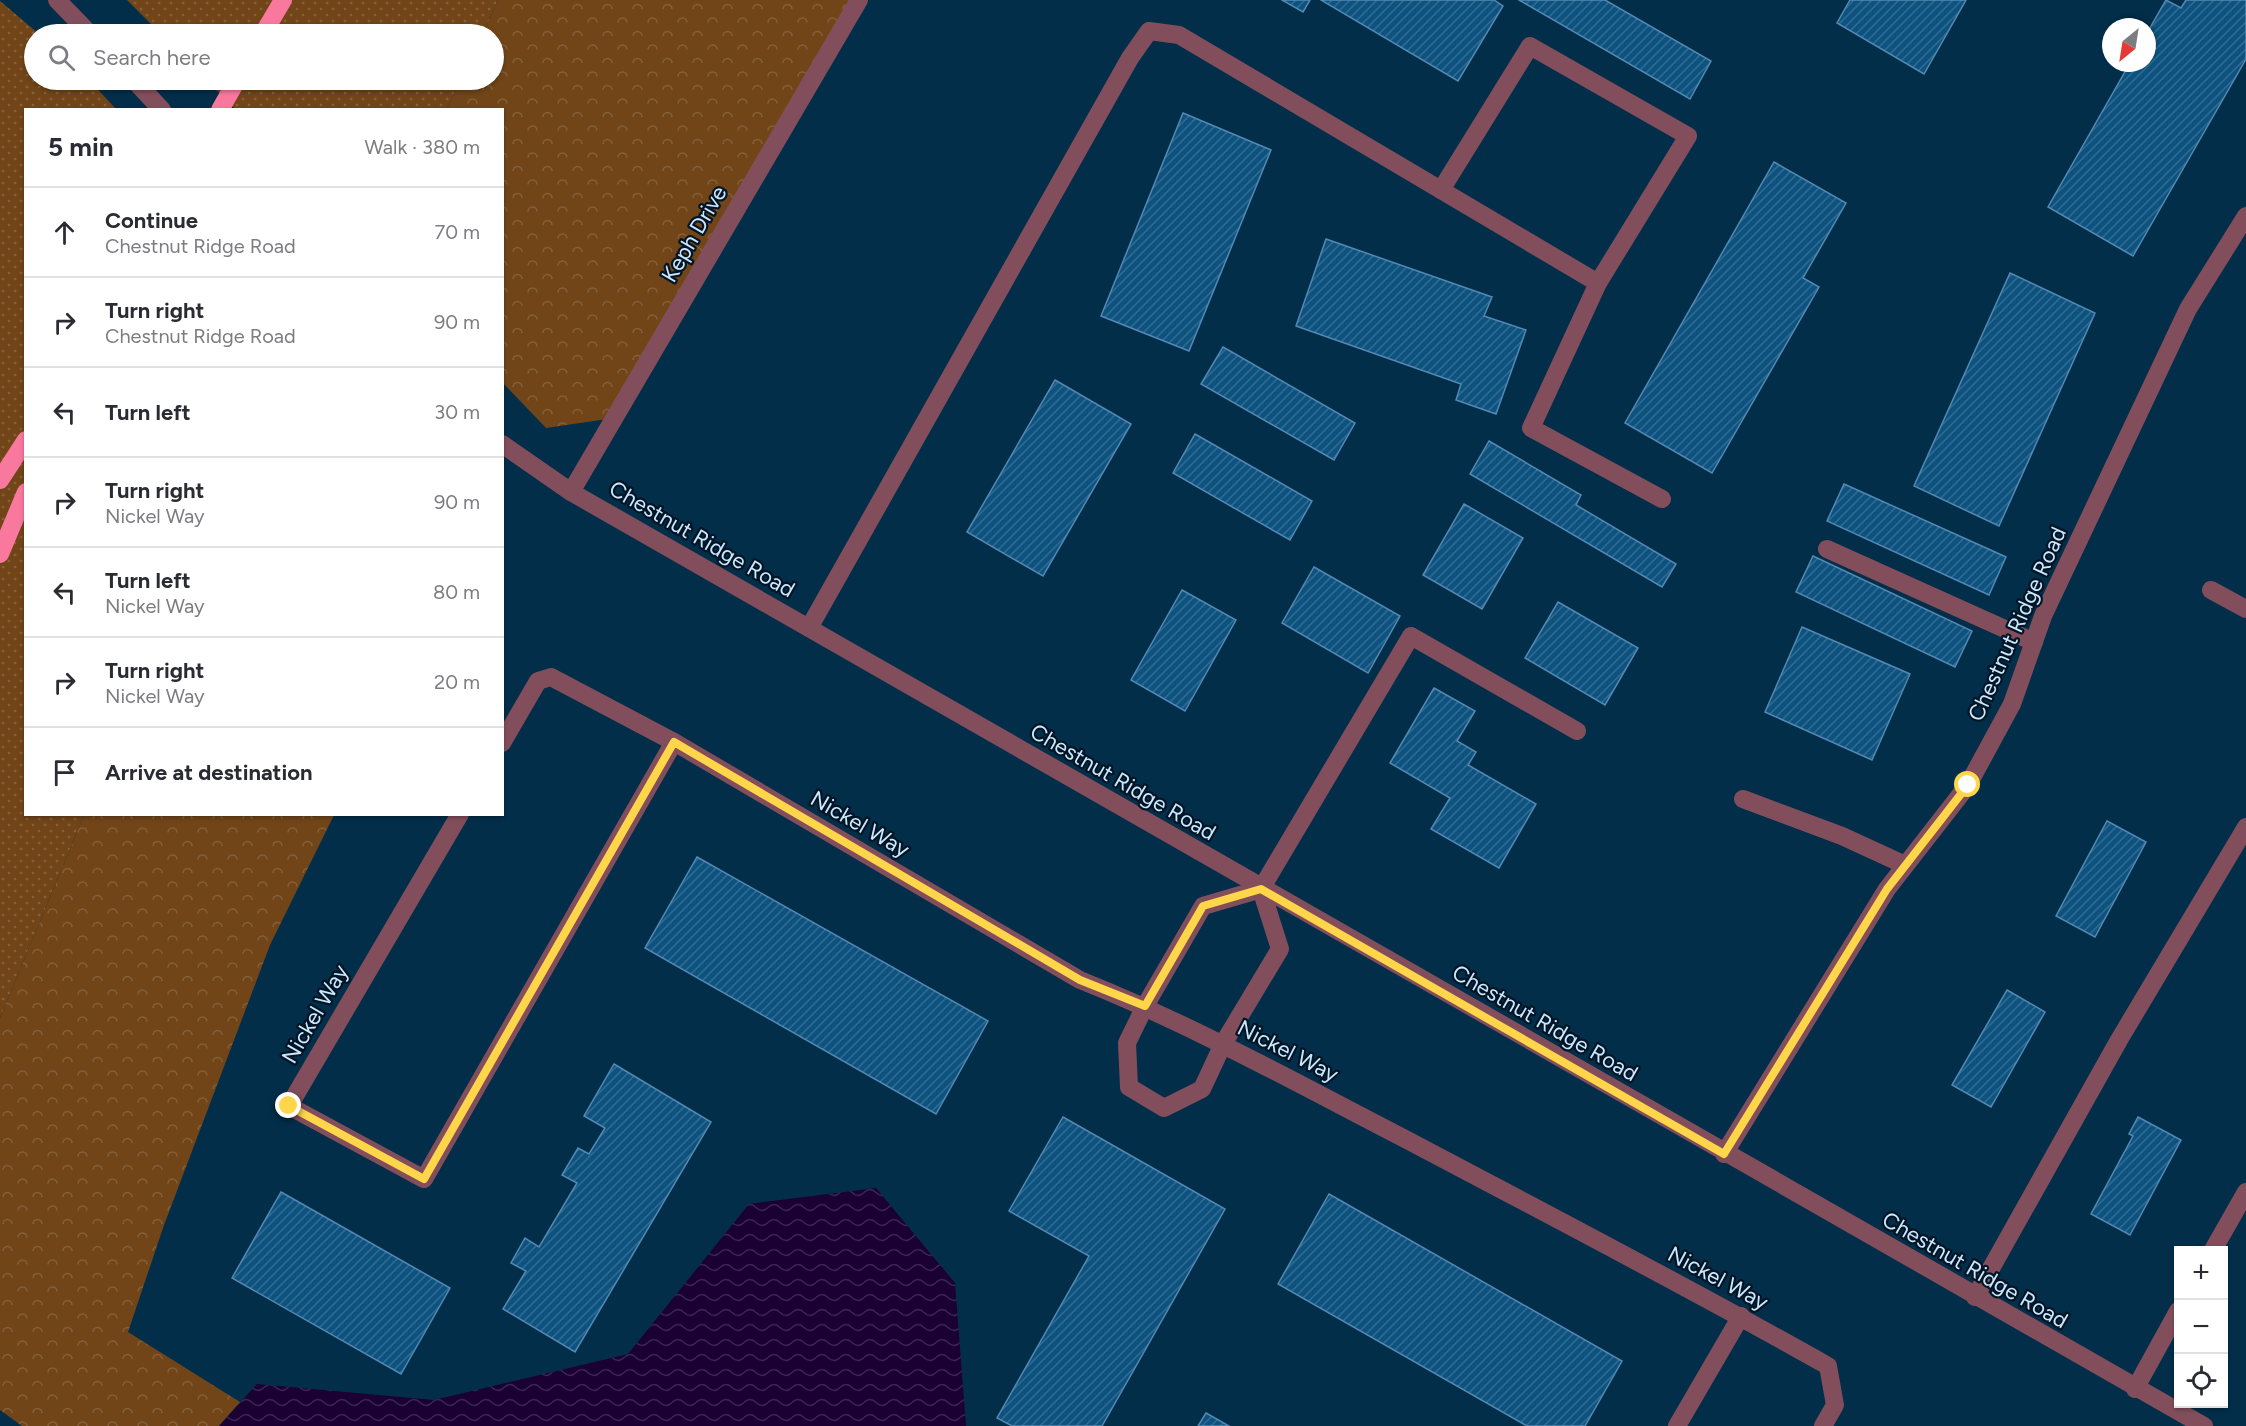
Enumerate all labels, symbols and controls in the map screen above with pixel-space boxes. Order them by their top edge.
north arrow [2102,18,2156,72]
search box [24,24,504,90]
icon: search [45,41,78,74]
text: Search here [93,44,211,71]
text: 5 min [48,131,114,163]
text: Walk · 380 m [364,135,480,159]
street label: Keph Drive [656,181,732,287]
text: Continue [105,207,198,234]
icon: ahead [48,216,81,249]
text: 70 m [434,220,480,244]
text: Chestnut Ridge Road [105,234,296,258]
text: Turn right [105,297,204,324]
icon: right [48,306,81,339]
text: 90 m [434,310,480,334]
text: Chestnut Ridge Road [105,324,296,348]
icon: left [48,396,81,429]
text: Turn left [105,399,191,426]
text: 30 m [434,400,480,424]
street label: Chestnut Ridge Road [604,475,800,603]
text: Turn right [105,477,204,504]
icon: right [48,486,81,519]
text: 90 m [434,490,480,514]
text: Nickel Way [105,504,205,528]
street label: Chestnut Ridge Road [1962,523,2072,725]
text: Turn left [105,567,191,594]
icon: left [48,576,81,609]
text: 80 m [433,580,480,604]
text: Nickel Way [105,594,205,618]
text: Turn right [105,657,204,684]
icon: right [48,666,81,699]
text: 20 m [434,670,480,694]
text: Nickel Way [105,684,205,708]
street label: Chestnut Ridge Road [1025,718,1221,846]
icon: arrive [48,756,81,789]
text: Arrive at destination [105,759,313,786]
route start [1954,771,1980,797]
street label: Nickel Way [806,785,915,863]
street label: Nickel Way [276,959,354,1068]
street label: Chestnut Ridge Road [1447,959,1643,1087]
street label: Nickel Way [1233,1014,1343,1088]
route end [275,1092,301,1118]
street label: Chestnut Ridge Road [1877,1206,2073,1334]
street label: Nickel Way [1663,1240,1773,1316]
map controls [2174,1246,2228,1408]
button: + [2174,1246,2228,1300]
button: − [2174,1300,2228,1354]
button: locate [2174,1354,2228,1408]

